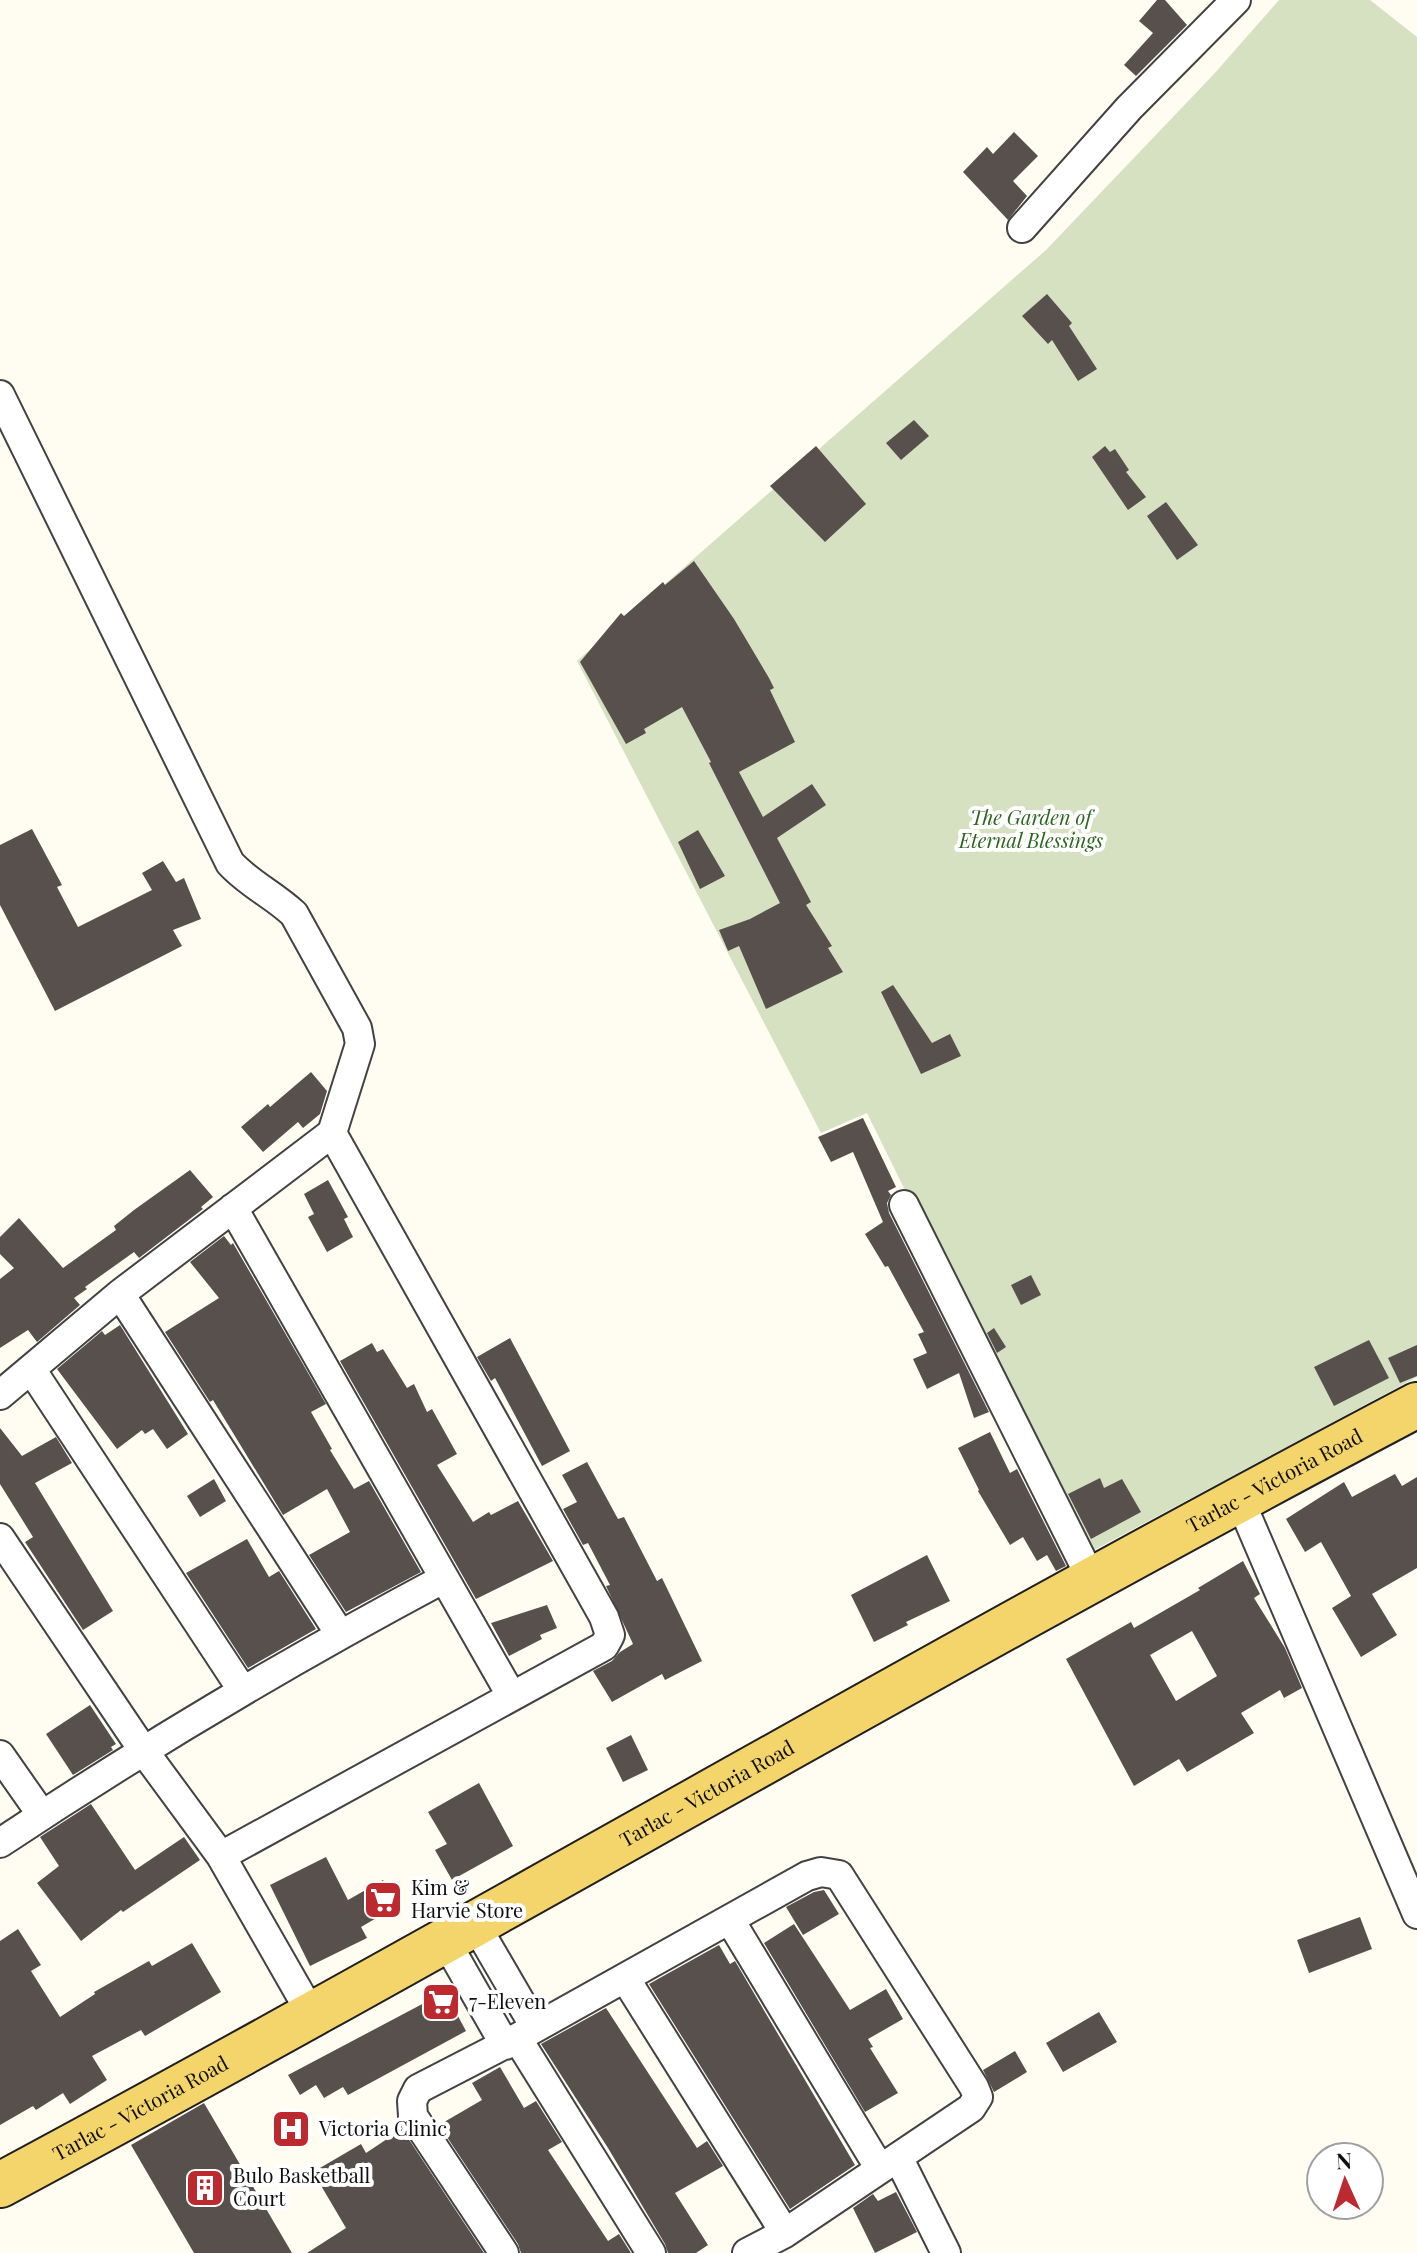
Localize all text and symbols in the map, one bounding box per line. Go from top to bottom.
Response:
park label: The Garden of Eternal Blessings [958,803,1103,853]
street label: Tarlac - Victoria Road [1181,1421,1367,1538]
street label: Tarlac - Victoria Road [614,1733,799,1852]
place label: Kim & Harvie Store [411,1873,523,1923]
supermarket icon: Kim & Harvie Store [362,1879,404,1921]
supermarket icon: 7-Eleven [420,1981,462,2023]
place label: 7-Eleven [469,1987,546,2014]
street label: Tarlac - Victoria Road [47,2048,233,2166]
hospital icon: Victoria Clinic [270,2108,312,2150]
place label: Victoria Clinic [318,2114,447,2141]
north arrow [1305,2141,1385,2221]
text: N [1335,2145,1353,2175]
place label: Bulo Basketball Court [233,2161,370,2211]
building icon: Bulo Basketball Court [184,2167,226,2209]

